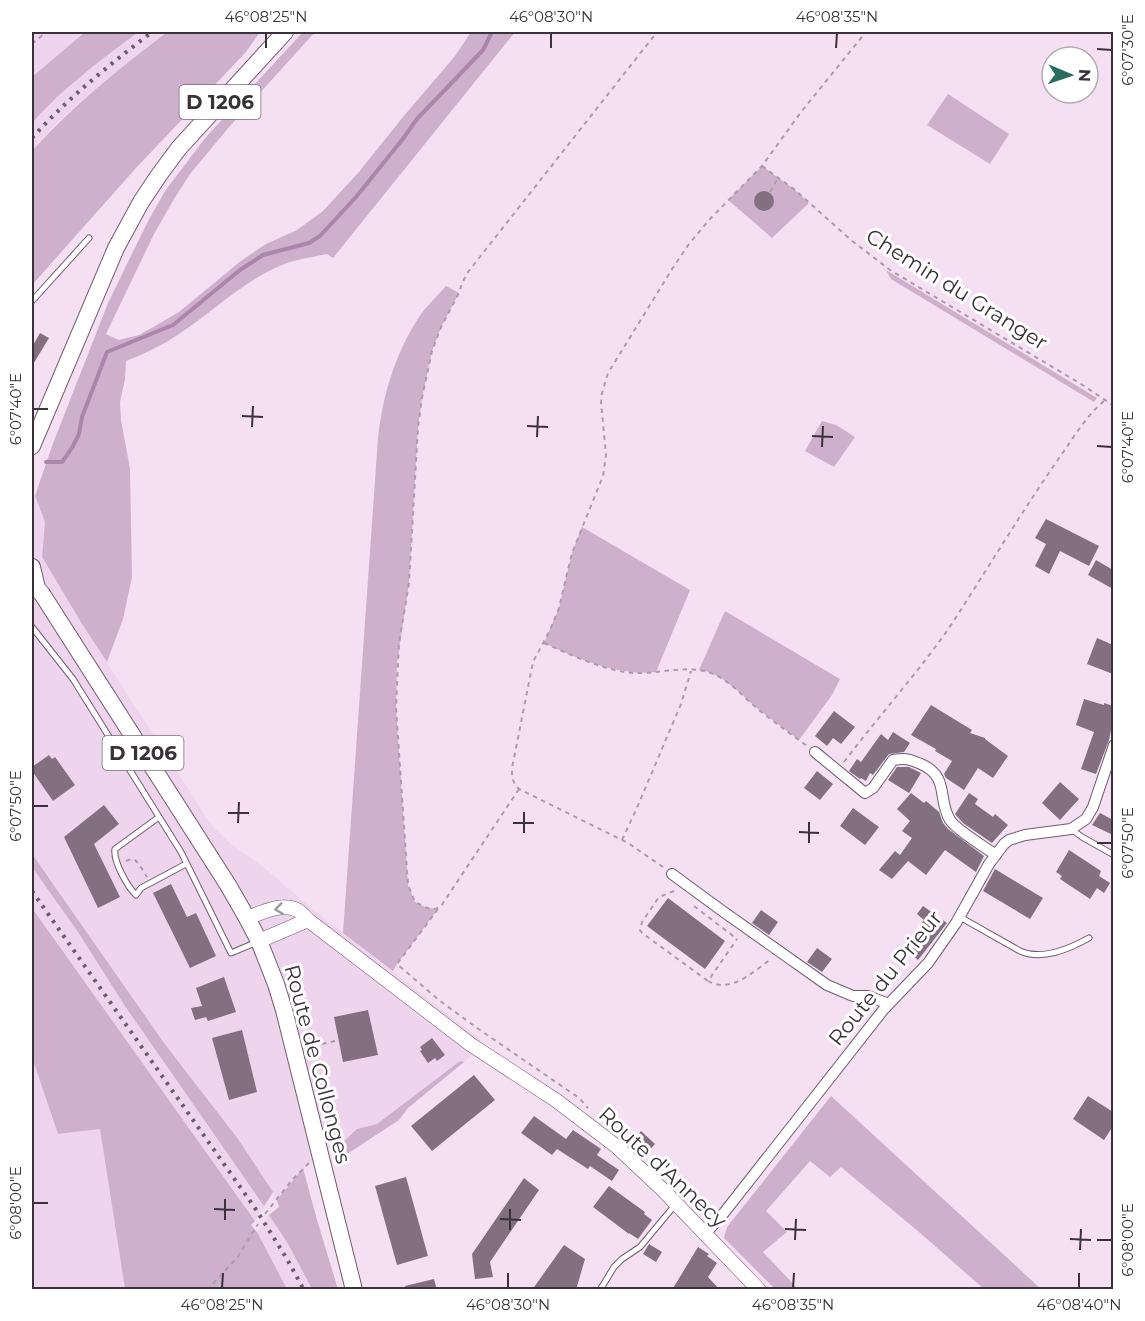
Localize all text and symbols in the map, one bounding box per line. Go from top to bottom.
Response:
text: 46°08'25"N [225,7,307,26]
text: 46°08'30"N [509,7,593,26]
text: 46°08'35"N [796,7,878,26]
text: 6°07'30"E [1118,14,1137,86]
north arrow [1040,45,1100,105]
text: N [1075,69,1094,82]
road number: D 1206 [180,85,260,119]
street label: Chemin du Granger [862,223,1052,355]
text: 6°07'40"E [6,373,25,445]
text: 6°07'40"E [1118,411,1137,483]
road number: D 1206 [102,736,184,770]
text: 6°07'50"E [6,770,25,842]
text: 6°07'50"E [1118,807,1137,879]
one-way arrow [274,902,284,915]
street label: Route du Prieur [823,905,947,1051]
street label: Route de Collonges [279,962,357,1166]
street label: Route d'Annecy [594,1101,733,1233]
text: 6°08'00"E [6,1166,25,1240]
text: 6°08'00"E [1118,1203,1137,1277]
text: 46°08'25"N [181,1295,263,1314]
text: 46°08'30"N [466,1295,550,1314]
text: 46°08'35"N [752,1295,834,1314]
text: 46°08'40"N [1037,1295,1121,1314]

